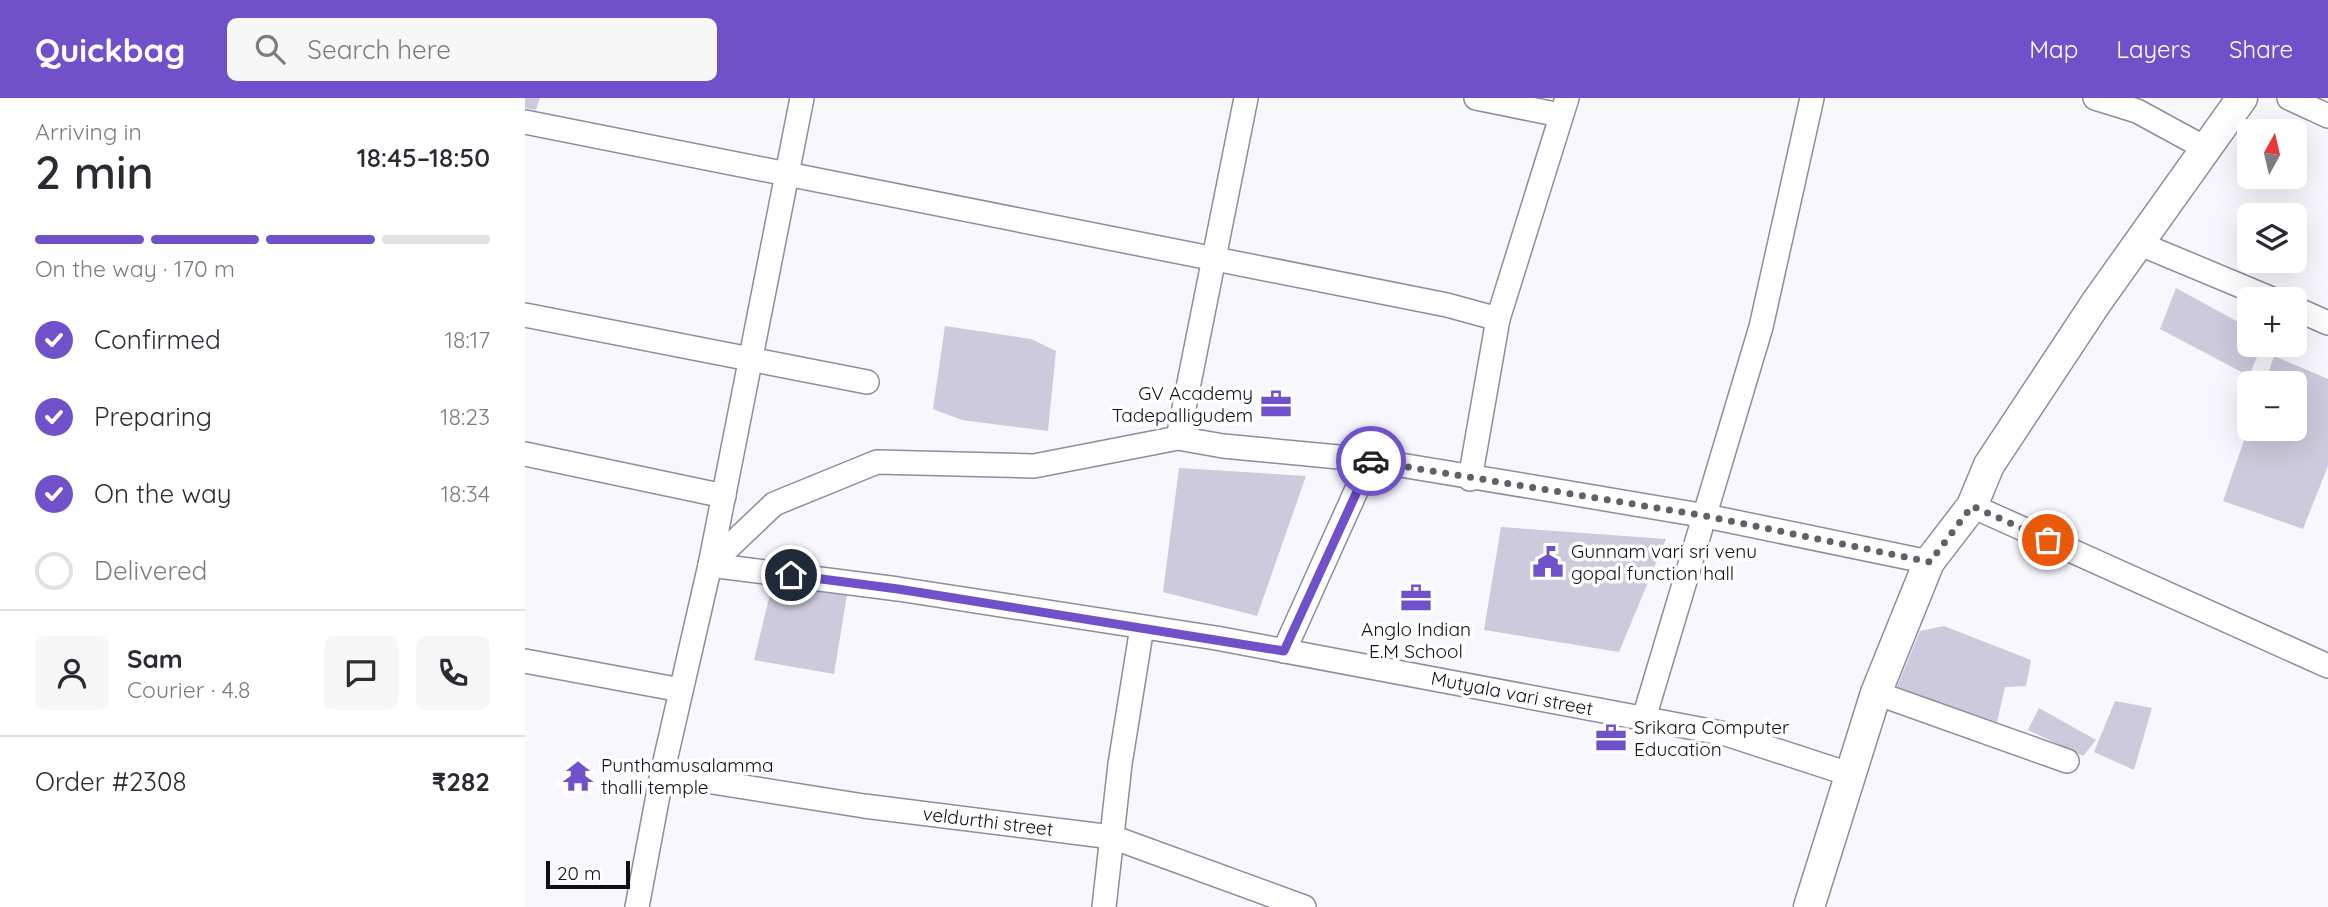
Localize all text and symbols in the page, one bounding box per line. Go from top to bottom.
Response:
search box [227,18,717,81]
text: Quickbag [35,29,185,70]
icon: search [251,30,289,68]
text: Search here [307,33,451,66]
text: Map [2029,34,2078,64]
text: Layers [2116,34,2191,64]
text: Share [2229,34,2293,64]
text: Arriving in [35,117,142,146]
north arrow [2237,119,2307,189]
map controls [2237,119,2307,441]
text: 18:45–18:50 [357,141,490,174]
text: 2 min [35,143,154,201]
button: layers [2237,203,2307,273]
text: On the way · 170 m [35,254,235,283]
button: + [2237,287,2307,357]
icon: check [35,321,73,359]
text: Confirmed [94,323,221,356]
text: 18:17 [444,325,490,354]
button: − [2237,371,2307,441]
place label: GV Academy Tadepalligudem [1112,381,1253,427]
office icon: GV Academy Tadepalligudem [1259,387,1293,421]
icon: check [35,398,73,436]
text: Preparing [94,400,212,433]
text: 18:23 [440,402,490,431]
courier [1336,426,1406,496]
icon: car [1352,442,1390,480]
icon: check [35,475,73,513]
text: On the way [94,477,232,510]
text: 18:34 [441,479,490,508]
pin [2018,510,2078,570]
icon: bag [2029,521,2067,559]
place label: Gunnam vari sri venu gopal function hall [1571,539,1757,585]
pin [761,545,821,605]
public building icon: Gunnam vari sri venu gopal function hall [1531,545,1565,579]
text: Delivered [94,554,207,587]
icon: home [772,556,810,594]
office icon: Anglo Indian E.M School [1399,581,1433,615]
place label: Anglo Indian E.M School [1361,617,1471,663]
button: person [35,636,109,710]
button: chat [324,636,398,710]
button: phone [416,636,490,710]
text: Sam [127,642,183,675]
street label: Mutyala vari street [1429,666,1595,720]
text: Courier · 4.8 [127,675,250,704]
place label: Srikara Computer Education [1634,715,1790,761]
office icon: Srikara Computer Education [1594,721,1628,755]
place label: Punthamusalamma thalli temple [601,753,774,799]
temple icon: Punthamusalamma thalli temple [561,759,595,793]
text: Order #2308 [35,765,186,798]
text: ₹282 [432,765,490,798]
street label: veldurthi street [921,801,1055,841]
scale bar [546,858,630,890]
text: 20 m [557,861,601,885]

